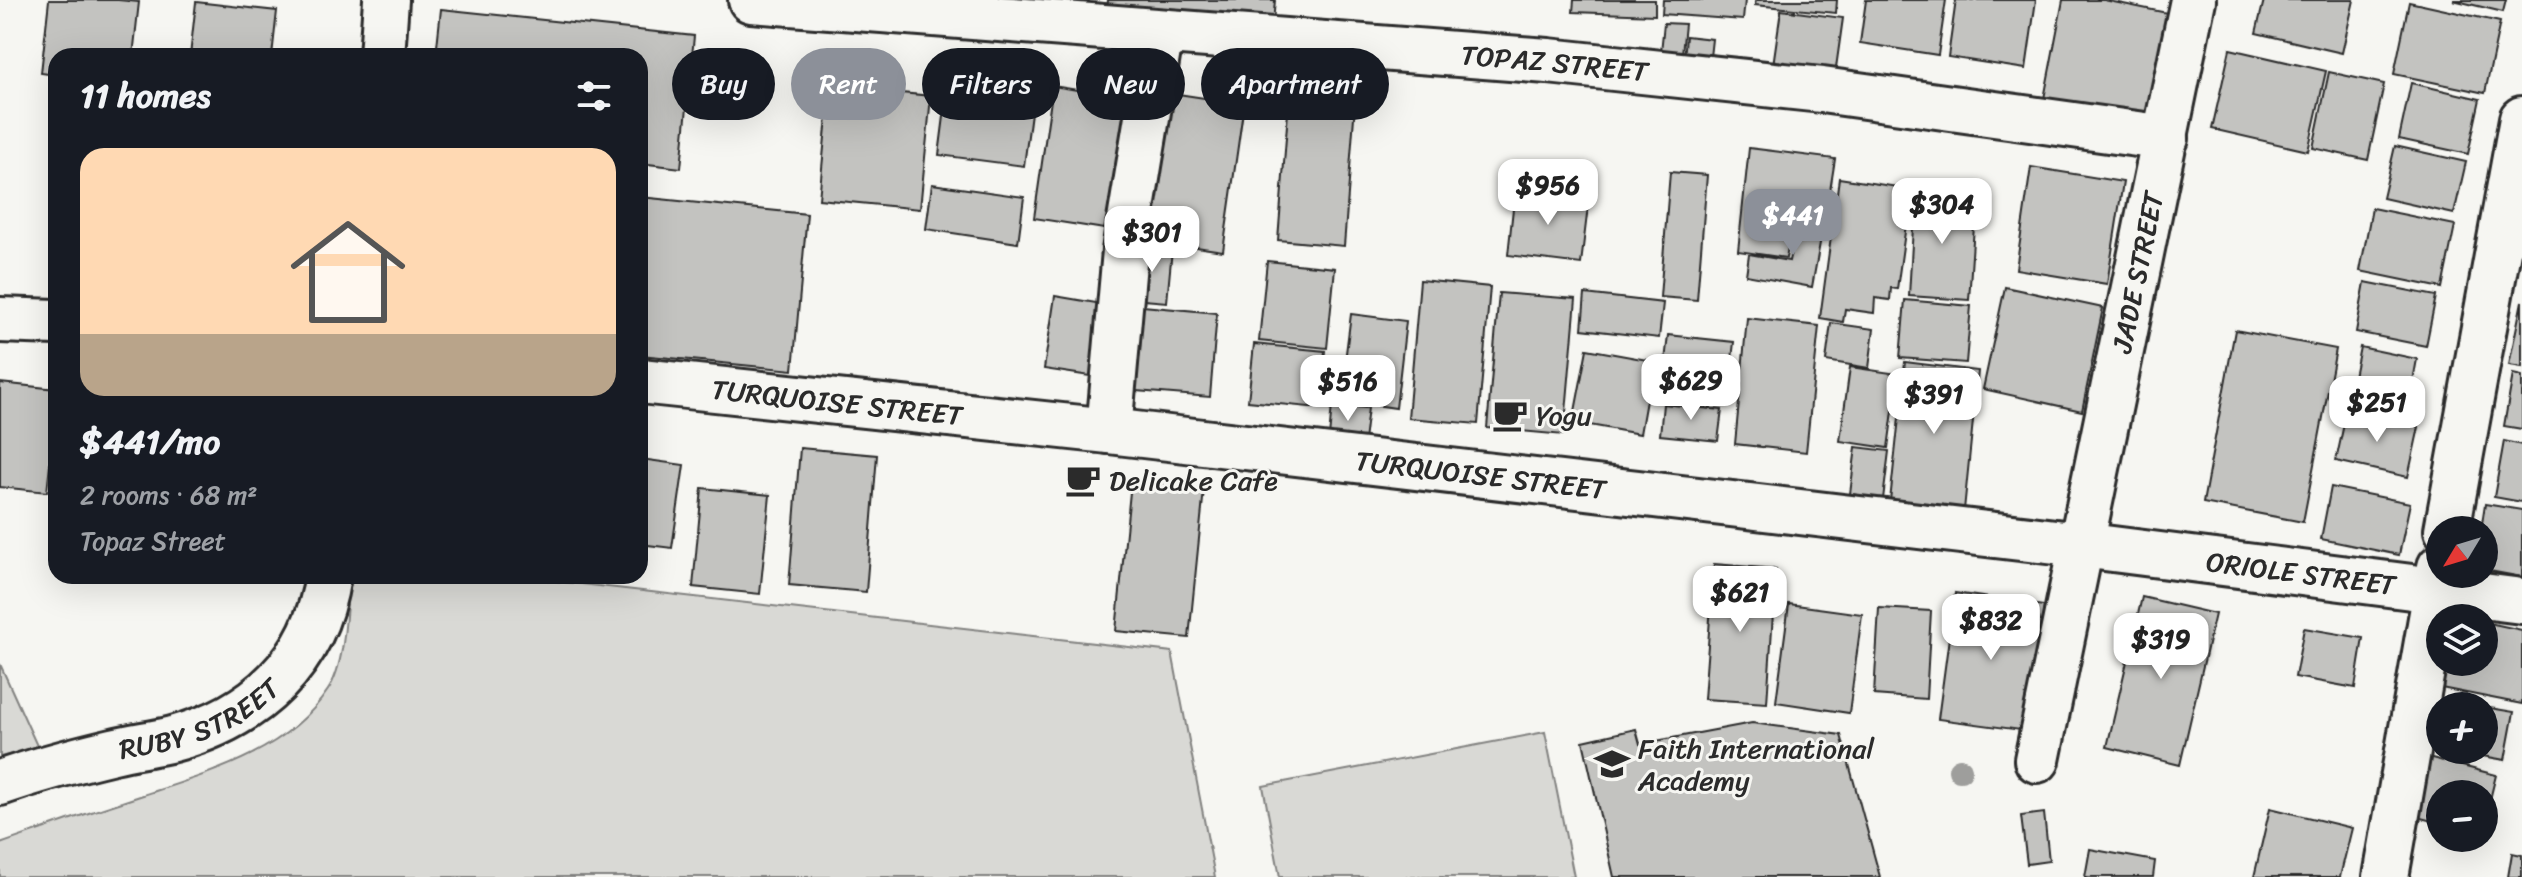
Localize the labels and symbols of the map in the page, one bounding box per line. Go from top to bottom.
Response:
street label: TOPAZ STREET [1459,30,1652,97]
pin: $956 [1501,159,1595,227]
pin: $304 [1895,178,1989,246]
street label: JADE STREET [2097,185,2178,358]
pin: $441 [1746,189,1840,257]
pin: $301 [1105,206,1199,274]
pin: $629 [1644,354,1738,422]
pin: $516 [1301,355,1395,423]
street label: TURQUOISE STREET [709,365,967,440]
pin: $391 [1887,368,1981,436]
pin: $251 [2330,376,2424,444]
place label: Yogu [1536,391,1592,440]
cafe icon: Yogu [1491,396,1529,434]
street label: TURQUOISE STREET [1353,436,1611,514]
place label: Delicake Cafe [1109,456,1278,505]
cafe icon: Delicake Cafe [1064,461,1102,499]
north arrow [2426,516,2498,588]
street label: ORIOLE STREET [2203,537,2400,610]
pin: $621 [1693,566,1787,634]
pin: $832 [1944,594,2038,662]
pin: $319 [2114,613,2208,681]
street label: RUBY STREET [115,665,293,774]
place label: Faith International Academy [1637,724,1875,805]
school or university icon: Faith International Academy [1593,745,1631,783]

